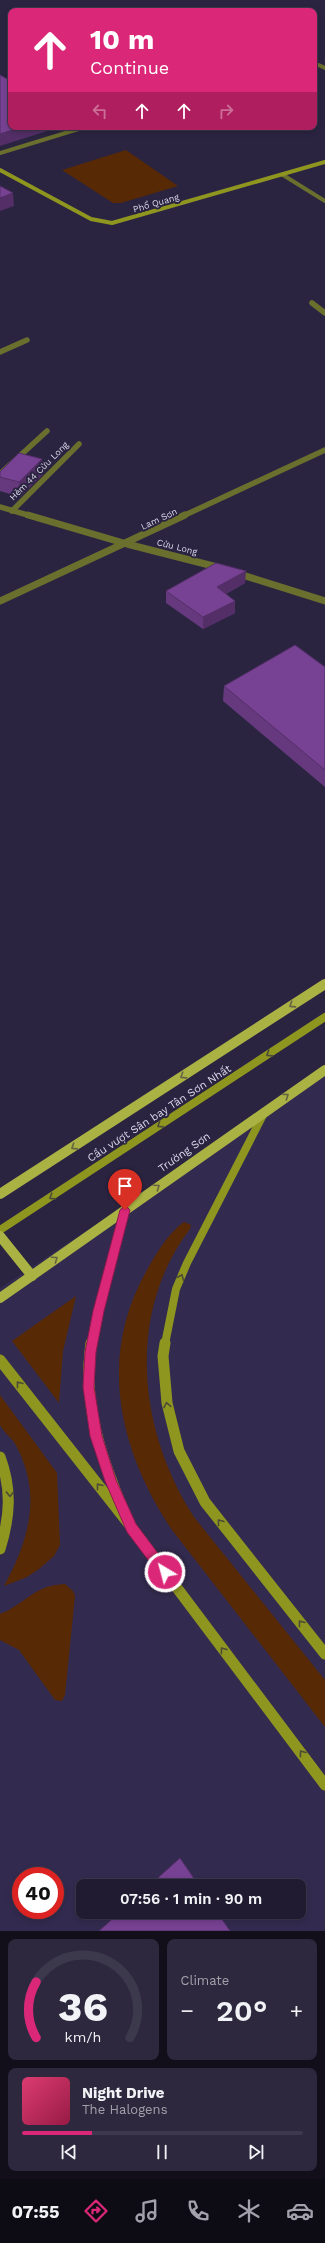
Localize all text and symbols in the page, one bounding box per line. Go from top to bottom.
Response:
text: 10 m [90,23,154,56]
icon: ahead [24,24,76,76]
text: Continue [90,57,169,78]
icon: left [89,100,111,122]
icon: ahead [131,100,153,122]
icon: ahead [173,100,195,122]
icon: right [215,100,237,122]
street label: Phổ Quang [132,191,180,214]
street label: Hẻm 44 Cửu Long [8,439,71,502]
street label: Lam Sơn [139,506,179,532]
street label: Cửu Long [156,537,198,557]
one-way arrow [289,1001,296,1008]
one-way arrow [266,1049,273,1057]
street label: Cầu vượt Sân bay Tân Sơn Nhất [85,1062,234,1165]
one-way arrow [180,1071,187,1079]
one-way arrow [282,1094,289,1101]
one-way arrow [157,1120,164,1128]
street label: Trường Sơn [156,1130,213,1175]
one-way arrow [71,1142,78,1150]
pin [108,1169,142,1210]
icon: arrive [114,1175,136,1197]
one-way arrow [153,1184,160,1192]
one-way arrow [49,1192,56,1199]
one-way arrow [50,1257,57,1264]
one-way arrow [176,1274,184,1282]
one-way arrow [16,1381,23,1388]
one-way arrow [163,1401,172,1408]
one-way arrow [97,1484,104,1491]
one-way arrow [5,1491,14,1497]
one-way arrow [218,1519,225,1526]
position arrow [144,1551,186,1593]
one-way arrow [298,1621,305,1628]
one-way arrow [221,1647,228,1654]
one-way arrow [299,1751,306,1758]
speed limit sign: 40 [12,1867,64,1919]
text: 07:56 · 1 min · 90 m [120,1890,262,1908]
text: Climate [181,1973,229,1988]
text: 36 [58,1981,108,2030]
text: 20° [216,1993,267,2028]
text: − [181,1998,194,2023]
text: + [290,1998,303,2023]
text: km/h [65,2028,102,2044]
text: Night Drive [82,2084,165,2102]
text: The Halogens [82,2102,168,2117]
icon: previous [58,2141,80,2163]
icon: pause [151,2141,173,2163]
icon: next [245,2141,267,2163]
icon: directions [82,2197,110,2225]
icon: music [133,2197,161,2225]
icon: phone [184,2197,212,2225]
icon: climate [235,2197,263,2225]
icon: car [286,2197,314,2225]
text: 07:55 [11,2201,60,2222]

